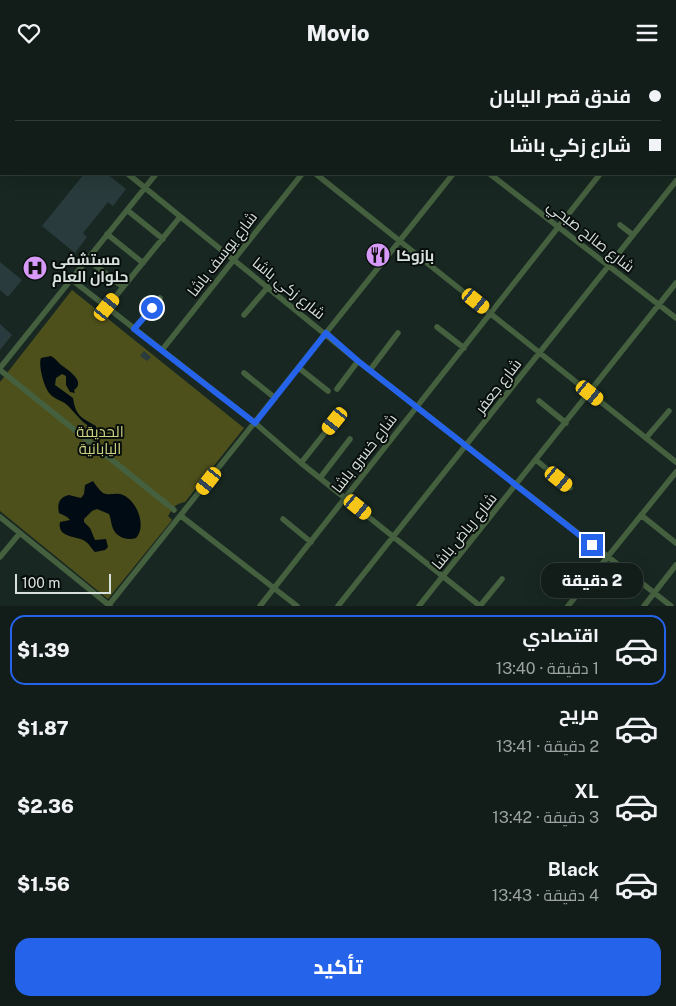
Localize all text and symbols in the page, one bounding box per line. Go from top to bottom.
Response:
icon: heart [15,19,43,47]
icon: menu [633,19,661,47]
text: Movio [307,20,370,46]
text: فندق قصر اليابان [490,85,631,107]
text: شارع زكي باشا [509,134,631,156]
street label: شارع صالح صبحي [542,197,638,278]
street label: شارع يوسف باشا [184,208,263,301]
restaurant icon: بازوكا [365,242,391,268]
place label: بازوكا [396,247,434,265]
place label: مستشفى حلوان العام [52,251,128,287]
street label: شارع زكي باشا [247,254,329,325]
hospital icon: مستشفى حلوان العام [22,255,48,281]
car [459,286,492,316]
car [91,291,122,323]
route start [141,297,163,319]
street label: شارع جعفر [471,355,527,419]
car [573,378,606,408]
car [319,405,350,437]
street label: شارع خسرو باشا [328,410,402,498]
park label: الحديقة اليابانية [76,423,124,457]
car [542,464,575,494]
car [193,465,224,497]
street label: شارع رياض باشا [428,489,502,574]
car [341,492,374,522]
route end [581,534,603,556]
callout: 2 دقيقة [541,563,643,597]
scale bar [15,571,111,594]
text: 2 دقيقة [562,571,622,590]
text: 100 m [22,575,60,591]
text: اقتصادي [523,624,599,646]
icon: car [614,628,659,673]
text: $1.39 [17,639,70,661]
text: 1 دقيقة · 13:40 [496,659,599,678]
text: مريح [559,702,599,724]
icon: car [614,706,659,751]
text: $1.87 [17,717,69,739]
text: 2 دقيقة · 13:41 [496,737,599,756]
text: XL [574,780,599,802]
icon: car [614,784,659,829]
text: $2.36 [17,795,74,817]
text: 3 دقيقة · 13:42 [492,808,599,827]
text: Black [548,858,599,880]
icon: car [614,862,659,907]
text: $1.56 [17,873,70,895]
text: 4 دقيقة · 13:43 [492,886,599,905]
button: تأكيد [15,938,661,996]

